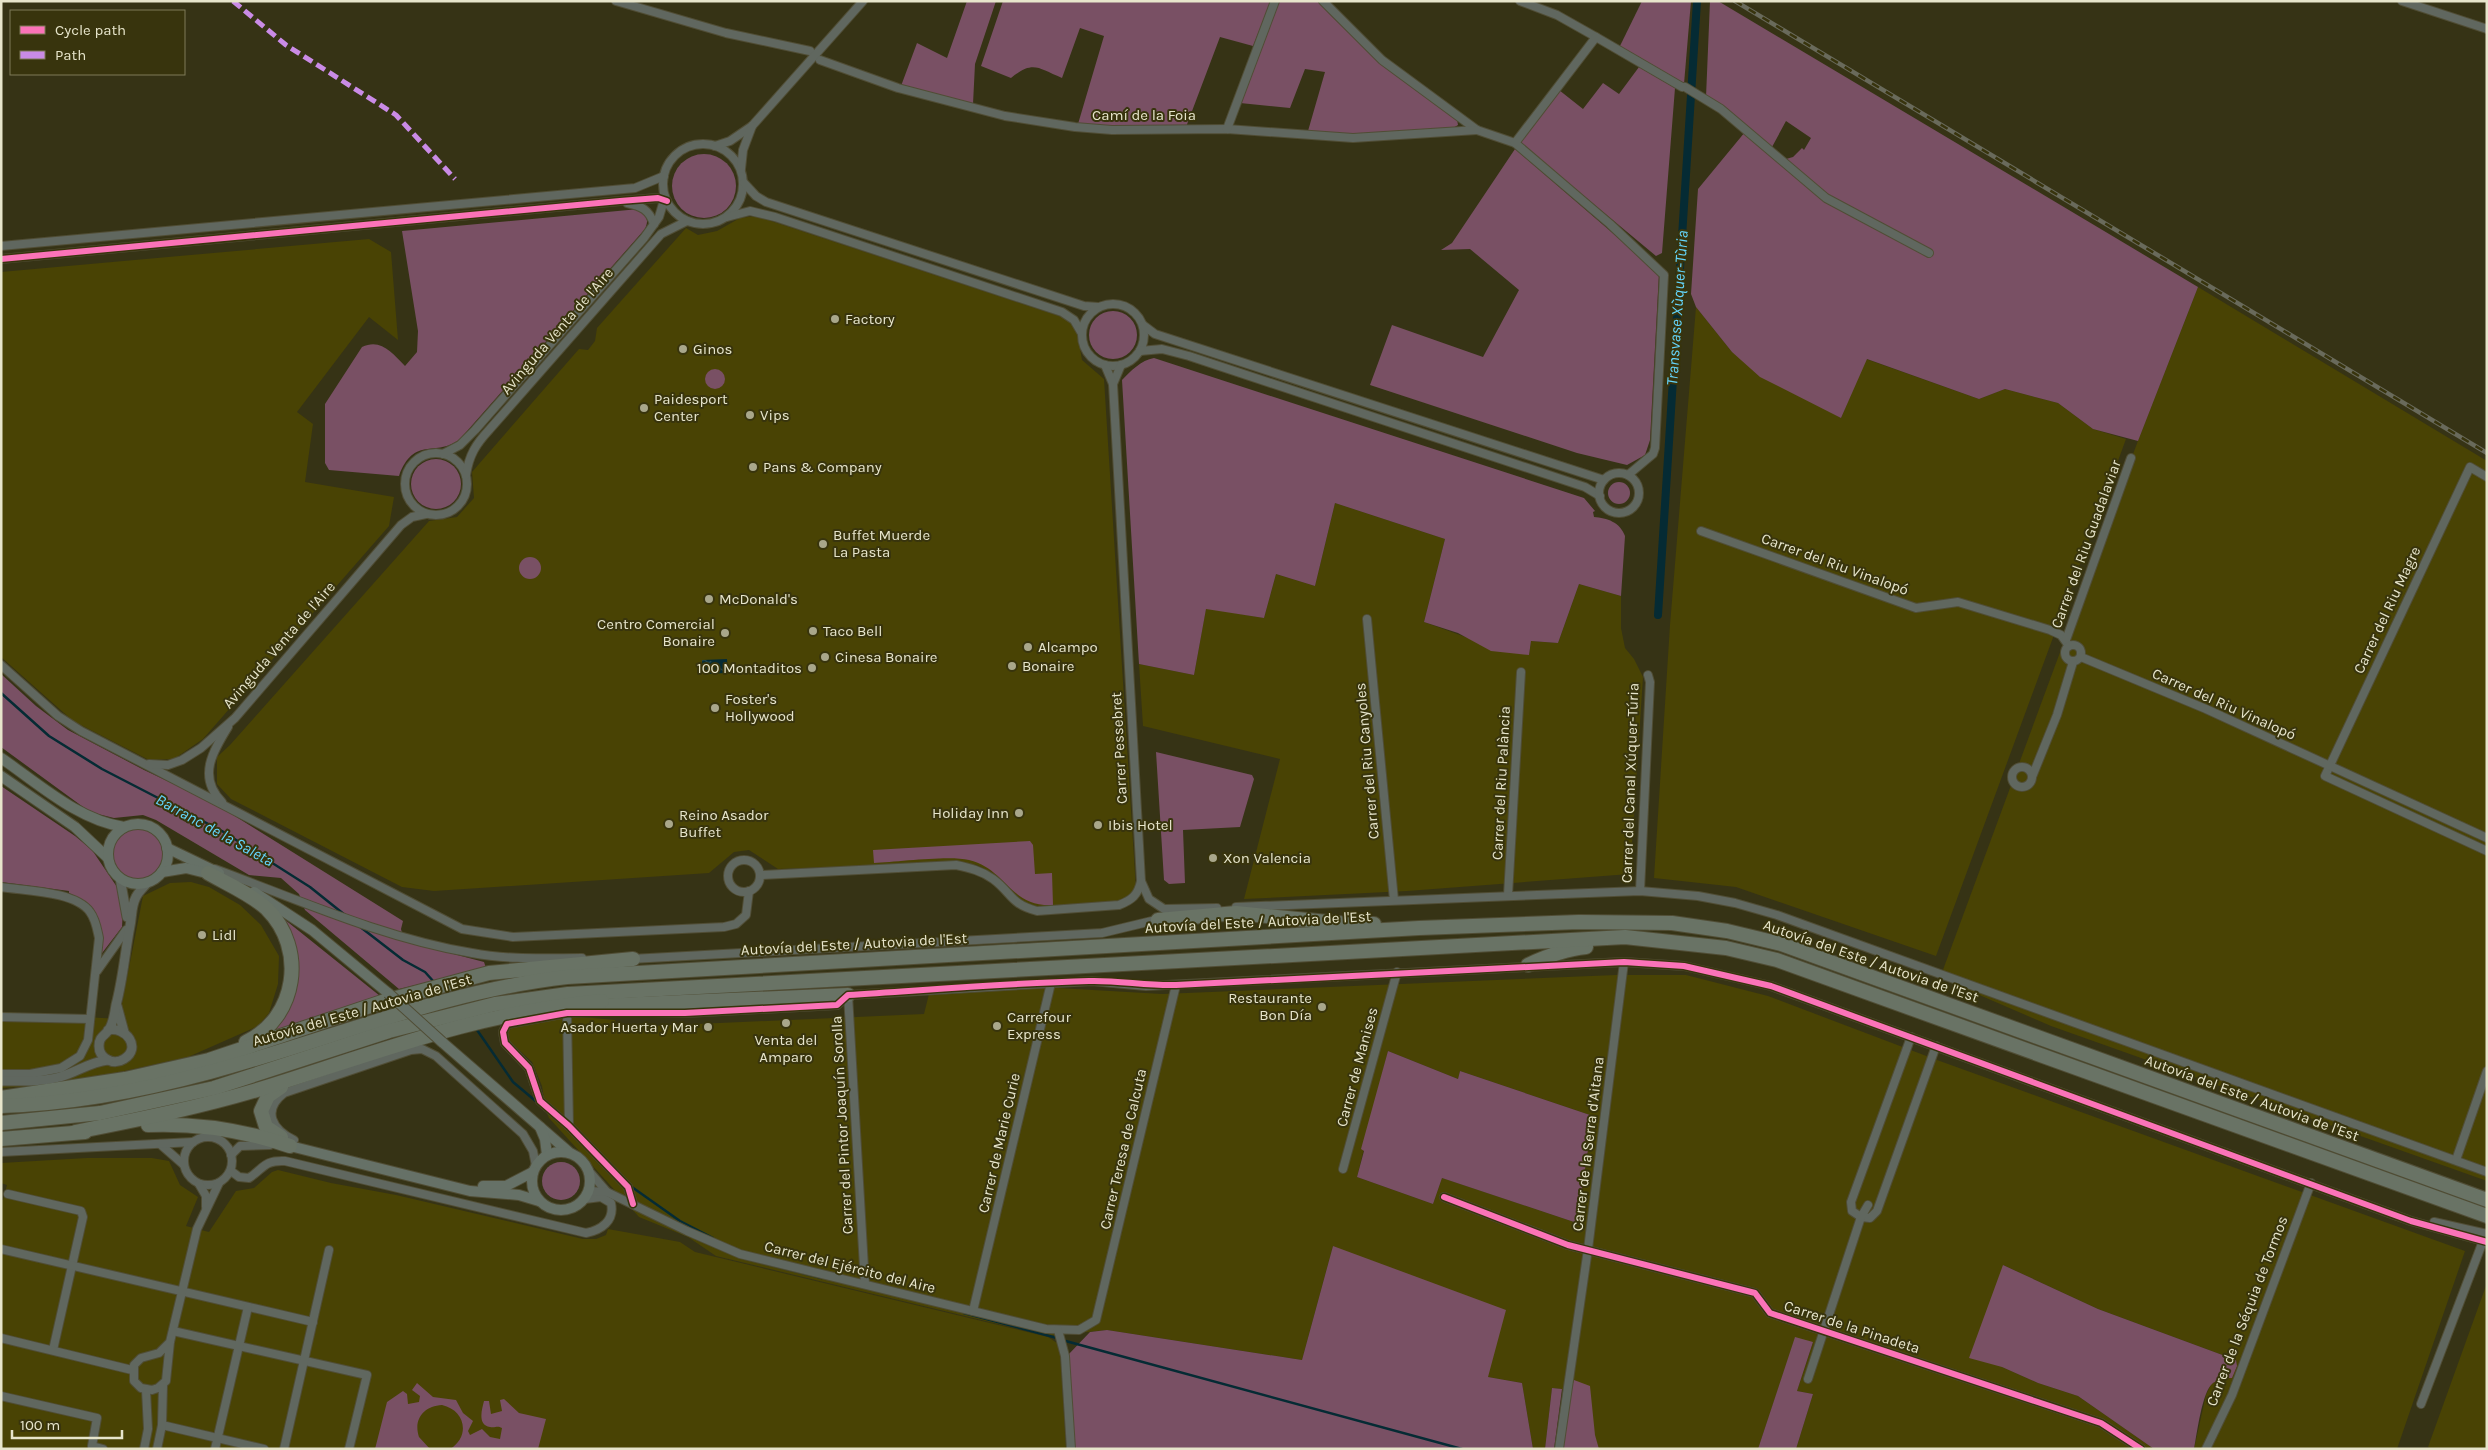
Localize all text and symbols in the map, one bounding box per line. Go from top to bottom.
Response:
legend [10,10,185,75]
text: Cycle path [55,21,126,39]
text: Path [55,46,86,64]
street label: Camí de la Foia [1092,106,1196,124]
water label: Transvase Xùquer-Tùria [1662,230,1692,386]
street label: Avinguda Venta de l'Aire [497,264,617,398]
place label: Factory [845,310,895,328]
marker: Factory [829,313,841,325]
place label: Ginos [693,340,732,358]
marker: Ginos [677,343,689,355]
place label: Paidesport Center [654,390,728,425]
marker: Paidesport Center [638,402,650,414]
place label: Vips [760,406,790,424]
marker: Vips [744,409,756,421]
street label: Carrer del Riu Guadalaviar [2047,457,2125,631]
place label: Pans & Company [763,458,882,476]
marker: Pans & Company [747,461,759,473]
place label: Buffet Muerde La Pasta [833,526,930,561]
street label: Carrer del Riu Vinalopó [1759,529,1911,599]
marker: Buffet Muerde La Pasta [817,538,829,550]
street label: Carrer del Riu Magre [2350,544,2424,676]
street label: Avinguda Venta de l'Aire [219,578,339,712]
place label: McDonald's [719,590,798,608]
marker: McDonald's [703,593,715,605]
place label: Centro Comercial Bonaire [597,615,715,650]
place label: Taco Bell [823,622,882,640]
marker: Taco Bell [807,625,819,637]
marker: Centro Comercial Bonaire [719,627,731,639]
place label: Alcampo [1038,638,1098,656]
marker: Alcampo [1022,641,1034,653]
place label: Cinesa Bonaire [835,648,938,666]
marker: Cinesa Bonaire [819,651,831,663]
place label: Bonaire [1022,657,1074,675]
place label: 100 Montaditos [697,659,802,677]
marker: Bonaire [1006,660,1018,672]
marker: 100 Montaditos [806,662,818,674]
street label: Carrer del Riu Vinalopó [2149,664,2299,744]
street label: Carrer del Riu Canyoles [1351,682,1383,840]
street label: Carrer del Canal Xúquer-Túria [1618,683,1642,883]
place label: Foster's Hollywood [725,690,795,725]
street label: Carrer Pessebret [1107,691,1131,804]
marker: Foster's Hollywood [709,702,721,714]
street label: Carrer del Riu Palància [1488,706,1514,860]
water label: Barranc de la Saleta [153,790,277,870]
place label: Holiday Inn [932,804,1009,822]
place label: Reino Asador Buffet [679,806,769,841]
marker: Holiday Inn [1013,807,1025,819]
place label: Ibis Hotel [1108,816,1173,834]
marker: Reino Asador Buffet [663,818,675,830]
marker: Ibis Hotel [1092,819,1104,831]
place label: Xon Valencia [1223,849,1311,867]
marker: Xon Valencia [1207,852,1219,864]
street label: Autovía del Este / Autovia de l'Est [1144,907,1372,937]
street label: Autovía del Este / Autovia de l'Est [1761,916,1981,1007]
place label: Lidl [212,926,237,944]
marker: Lidl [196,929,208,941]
street label: Autovía del Este / Autovia de l'Est [740,929,968,959]
street label: Autovía del Este / Autovia de l'Est [251,970,474,1050]
place label: Restaurante Bon Día [1228,989,1312,1024]
marker: Restaurante Bon Día [1316,1001,1328,1013]
street label: Carrer de Manises [1332,1005,1382,1129]
place label: Carrefour Express [1007,1008,1071,1043]
street label: Carrer del Pintor Joaquín Sorolla [827,1015,857,1235]
marker: Venta del Amparo [780,1017,792,1029]
place label: Asador Huerta y Mar [561,1018,699,1036]
marker: Carrefour Express [991,1020,1003,1032]
marker: Asador Huerta y Mar [702,1021,714,1033]
place label: Venta del Amparo [755,1031,817,1066]
street label: Autovía del Este / Autovia de l'Est [2142,1051,2362,1145]
street label: Carrer de la Serra d'Aitana [1568,1056,1608,1232]
street label: Carrer Teresa de Calcuta [1096,1067,1150,1231]
street label: Carrer de Marie Curie [974,1071,1024,1215]
street label: Carrer de la Séquia de Tormos [2202,1213,2292,1409]
street label: Carrer del Ejército del Aire [763,1237,937,1297]
street label: Carrer de la Pinadeta [1782,1297,1922,1357]
scale bar [12,1408,122,1440]
text: 100 m [20,1416,60,1434]

